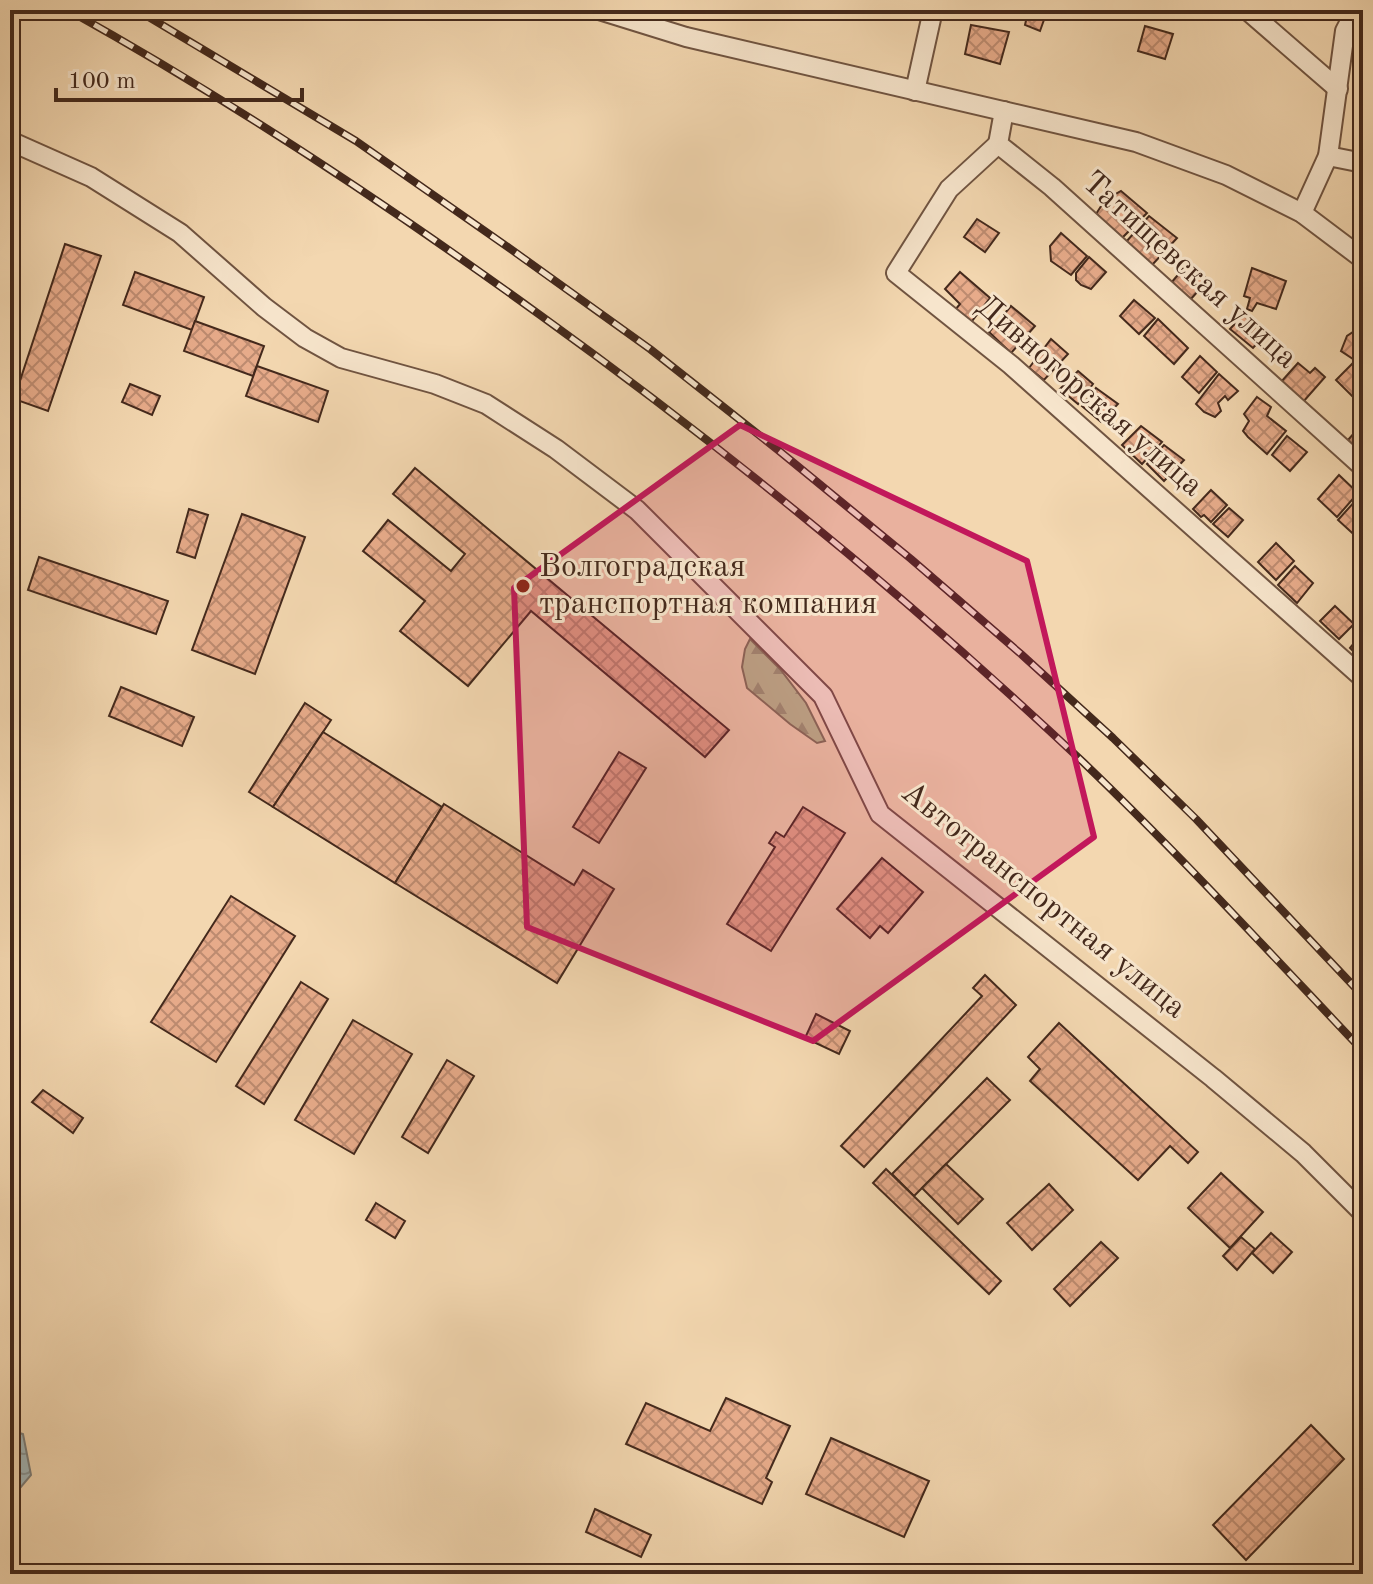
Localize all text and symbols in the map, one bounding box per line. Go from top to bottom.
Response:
scale bar [56,52,302,102]
text: 100 m [68,70,136,94]
street label: Татищевская улица [1075,166,1303,376]
street label: Дивногорская улица [970,291,1208,504]
place label: Волгоградская транспортная компания [539,552,877,621]
marker: Волгоградская транспортная компания [514,577,532,595]
street label: Автотранспортная улица [895,777,1191,1025]

